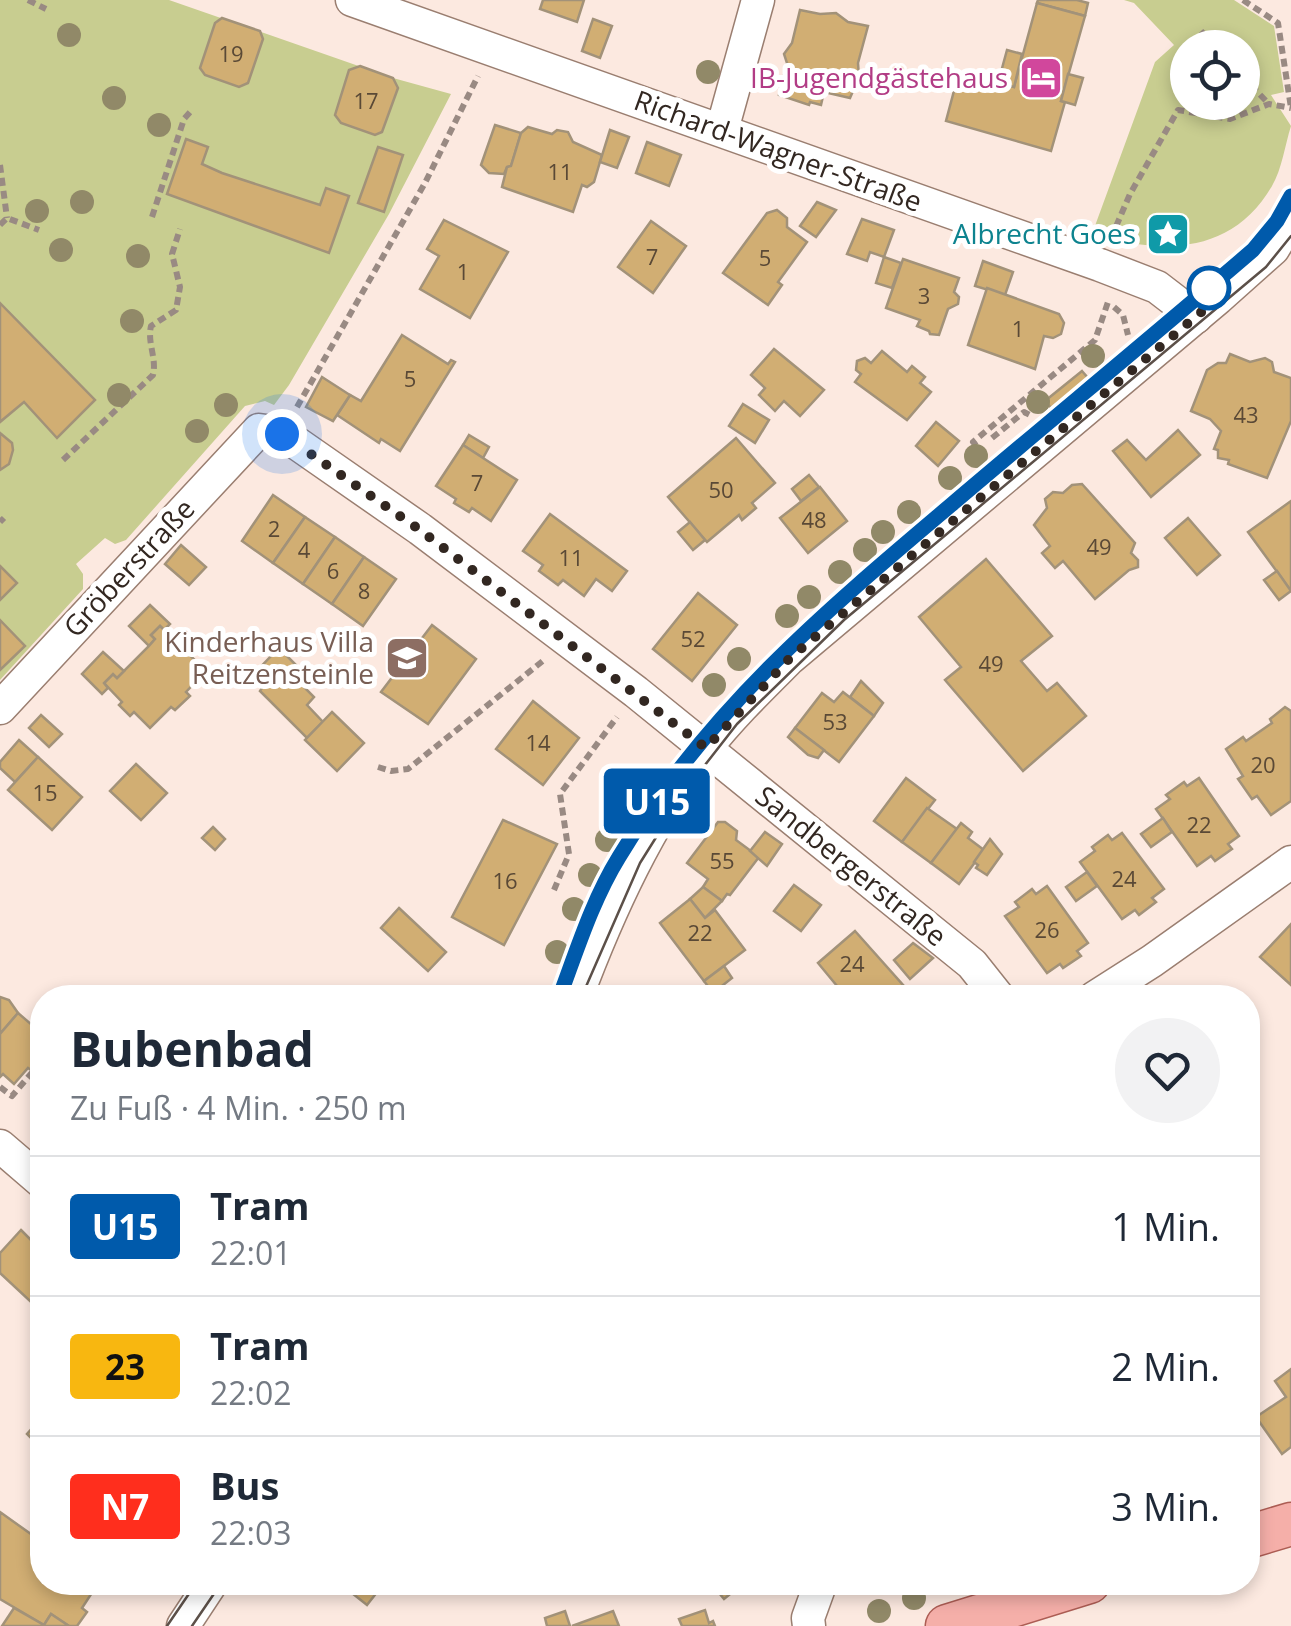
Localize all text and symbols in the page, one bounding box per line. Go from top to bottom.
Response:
map controls [1170,30,1260,120]
button: locate [1170,30,1260,120]
house number: 19 [218,38,244,68]
hotel icon: IB-Jugendgästehaus [1018,55,1064,101]
place label: IB-Jugendgästehaus [750,58,1008,96]
street label: Richard-Wagner-Straße [629,80,927,220]
house number: 17 [353,85,379,115]
house number: 11 [547,156,573,186]
place icon: Albrecht Goes [1145,211,1191,257]
place label: Albrecht Goes [953,214,1136,252]
house number: 7 [646,241,658,271]
house number: 5 [759,242,771,272]
house number: 1 [457,256,469,286]
unlabelled marker [1188,267,1230,309]
house number: 3 [918,280,930,310]
house number: 1 [1012,313,1024,343]
house number: 5 [404,363,416,393]
house number: 43 [1233,399,1259,429]
your location [257,409,307,459]
house number: 7 [471,467,483,497]
house number: 50 [708,474,734,504]
street label: Gröberstraße [54,490,202,645]
house number: 48 [801,504,827,534]
house number: 2 [268,513,280,543]
house number: 49 [1086,531,1112,561]
house number: 4 [298,534,311,564]
house number: 11 [558,542,584,572]
house number: 6 [327,555,339,585]
house number: 8 [358,575,370,605]
place label: Kinderhaus Villa Reitzensteinle [164,622,374,692]
house number: 52 [680,623,706,653]
school or university icon: Kinderhaus Villa Reitzensteinle [384,635,430,681]
house number: 49 [978,648,1004,678]
house number: 53 [822,706,848,736]
house number: 14 [525,727,551,757]
house number: 20 [1250,749,1276,779]
line badge: U15 [600,768,714,834]
street label: Sandbergerstraße [748,776,955,954]
house number: 15 [32,777,58,807]
text: U15 [624,778,690,825]
house number: 22 [1186,809,1212,839]
house number: 55 [709,845,735,875]
house number: 24 [1111,863,1137,893]
house number: 16 [492,865,518,895]
house number: 26 [1034,914,1060,944]
house number: 22 [687,917,713,947]
house number: 24 [839,948,865,978]
text: Bubenbad [70,1016,314,1081]
button: heart [1115,1018,1220,1123]
text: Zu Fuß · 4 Min. · 250 m [70,1086,407,1129]
text: Tram [210,1179,310,1231]
text: 1 Min. [1111,1200,1220,1252]
text: U15 [92,1203,158,1250]
text: 22:01 [210,1231,292,1274]
text: Tram [210,1319,310,1371]
text: 2 Min. [1111,1340,1220,1392]
text: 23 [105,1343,145,1390]
text: 22:02 [210,1371,292,1414]
text: Bus [210,1459,279,1511]
text: 3 Min. [1111,1480,1220,1532]
text: N7 [101,1483,149,1530]
text: 22:03 [210,1511,292,1554]

